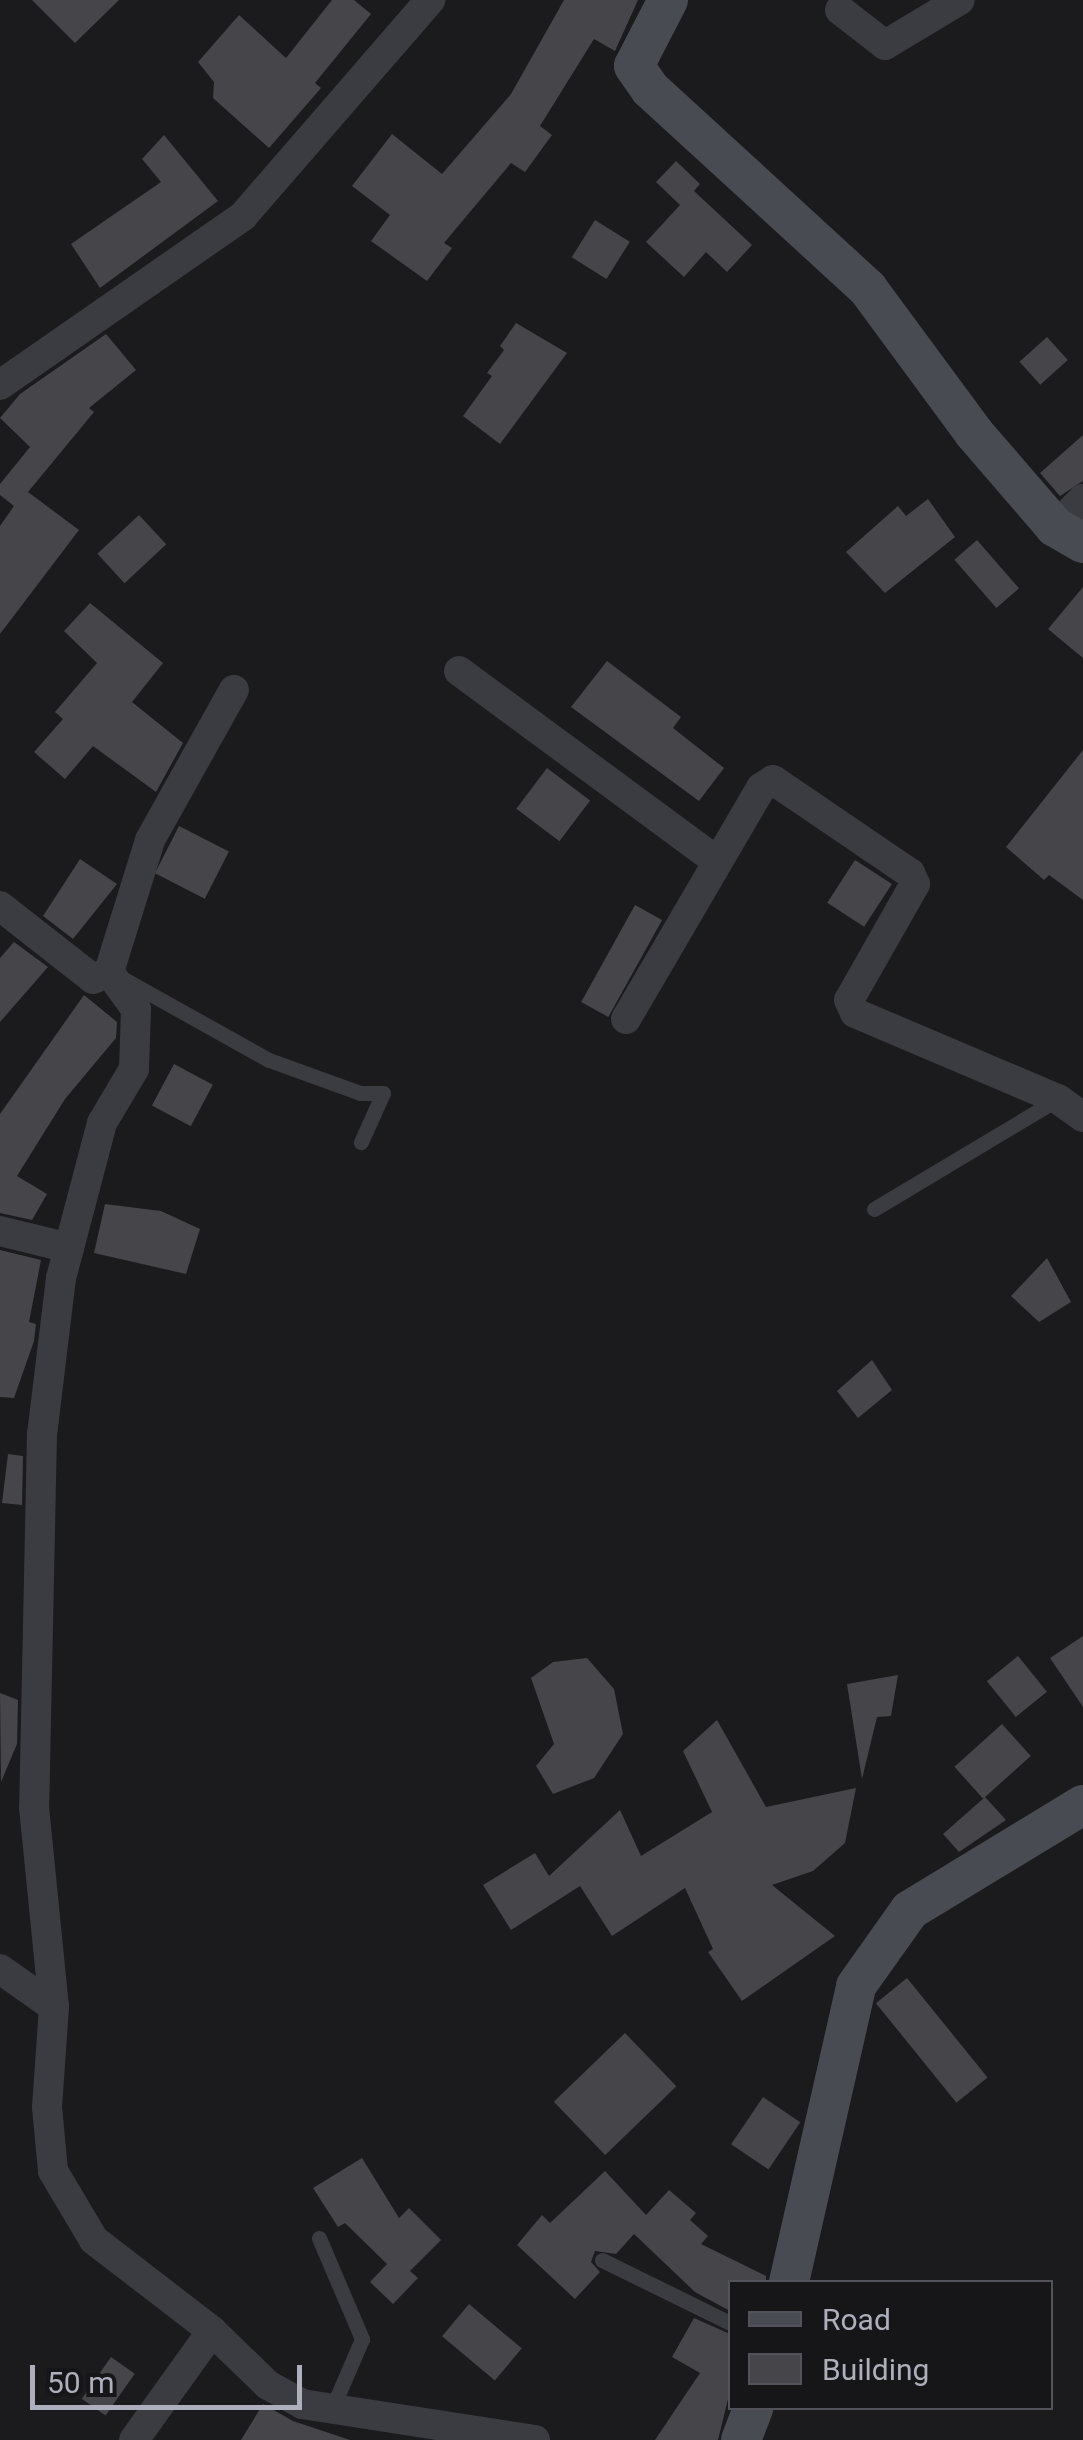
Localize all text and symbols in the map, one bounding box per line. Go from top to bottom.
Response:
legend [728,2280,1053,2410]
text: Road [822,2302,891,2337]
scale bar [35,2345,308,2407]
text: Building [822,2352,929,2387]
text: 50 m [47,2365,114,2400]

